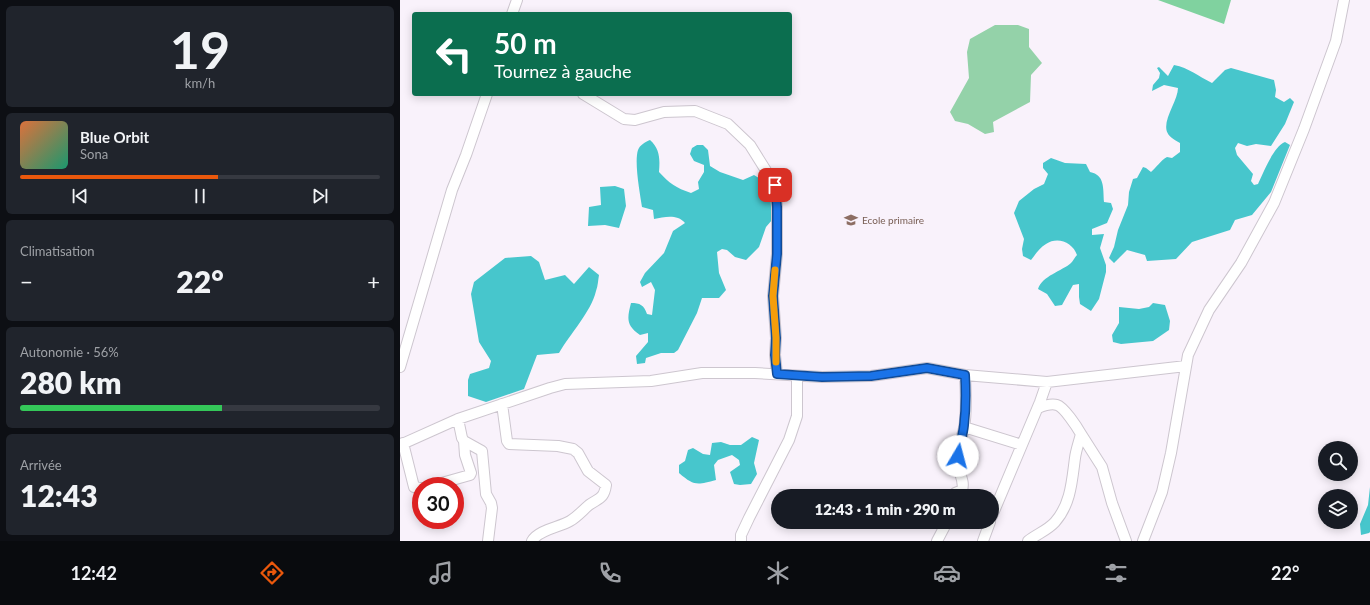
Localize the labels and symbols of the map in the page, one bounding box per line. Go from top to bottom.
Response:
pin [758,168,792,202]
school or university icon: Ecole primaire [843,212,859,228]
place label: Ecole primaire [862,214,924,226]
position arrow [937,435,979,477]
speed limit sign: 30 [412,477,464,529]

